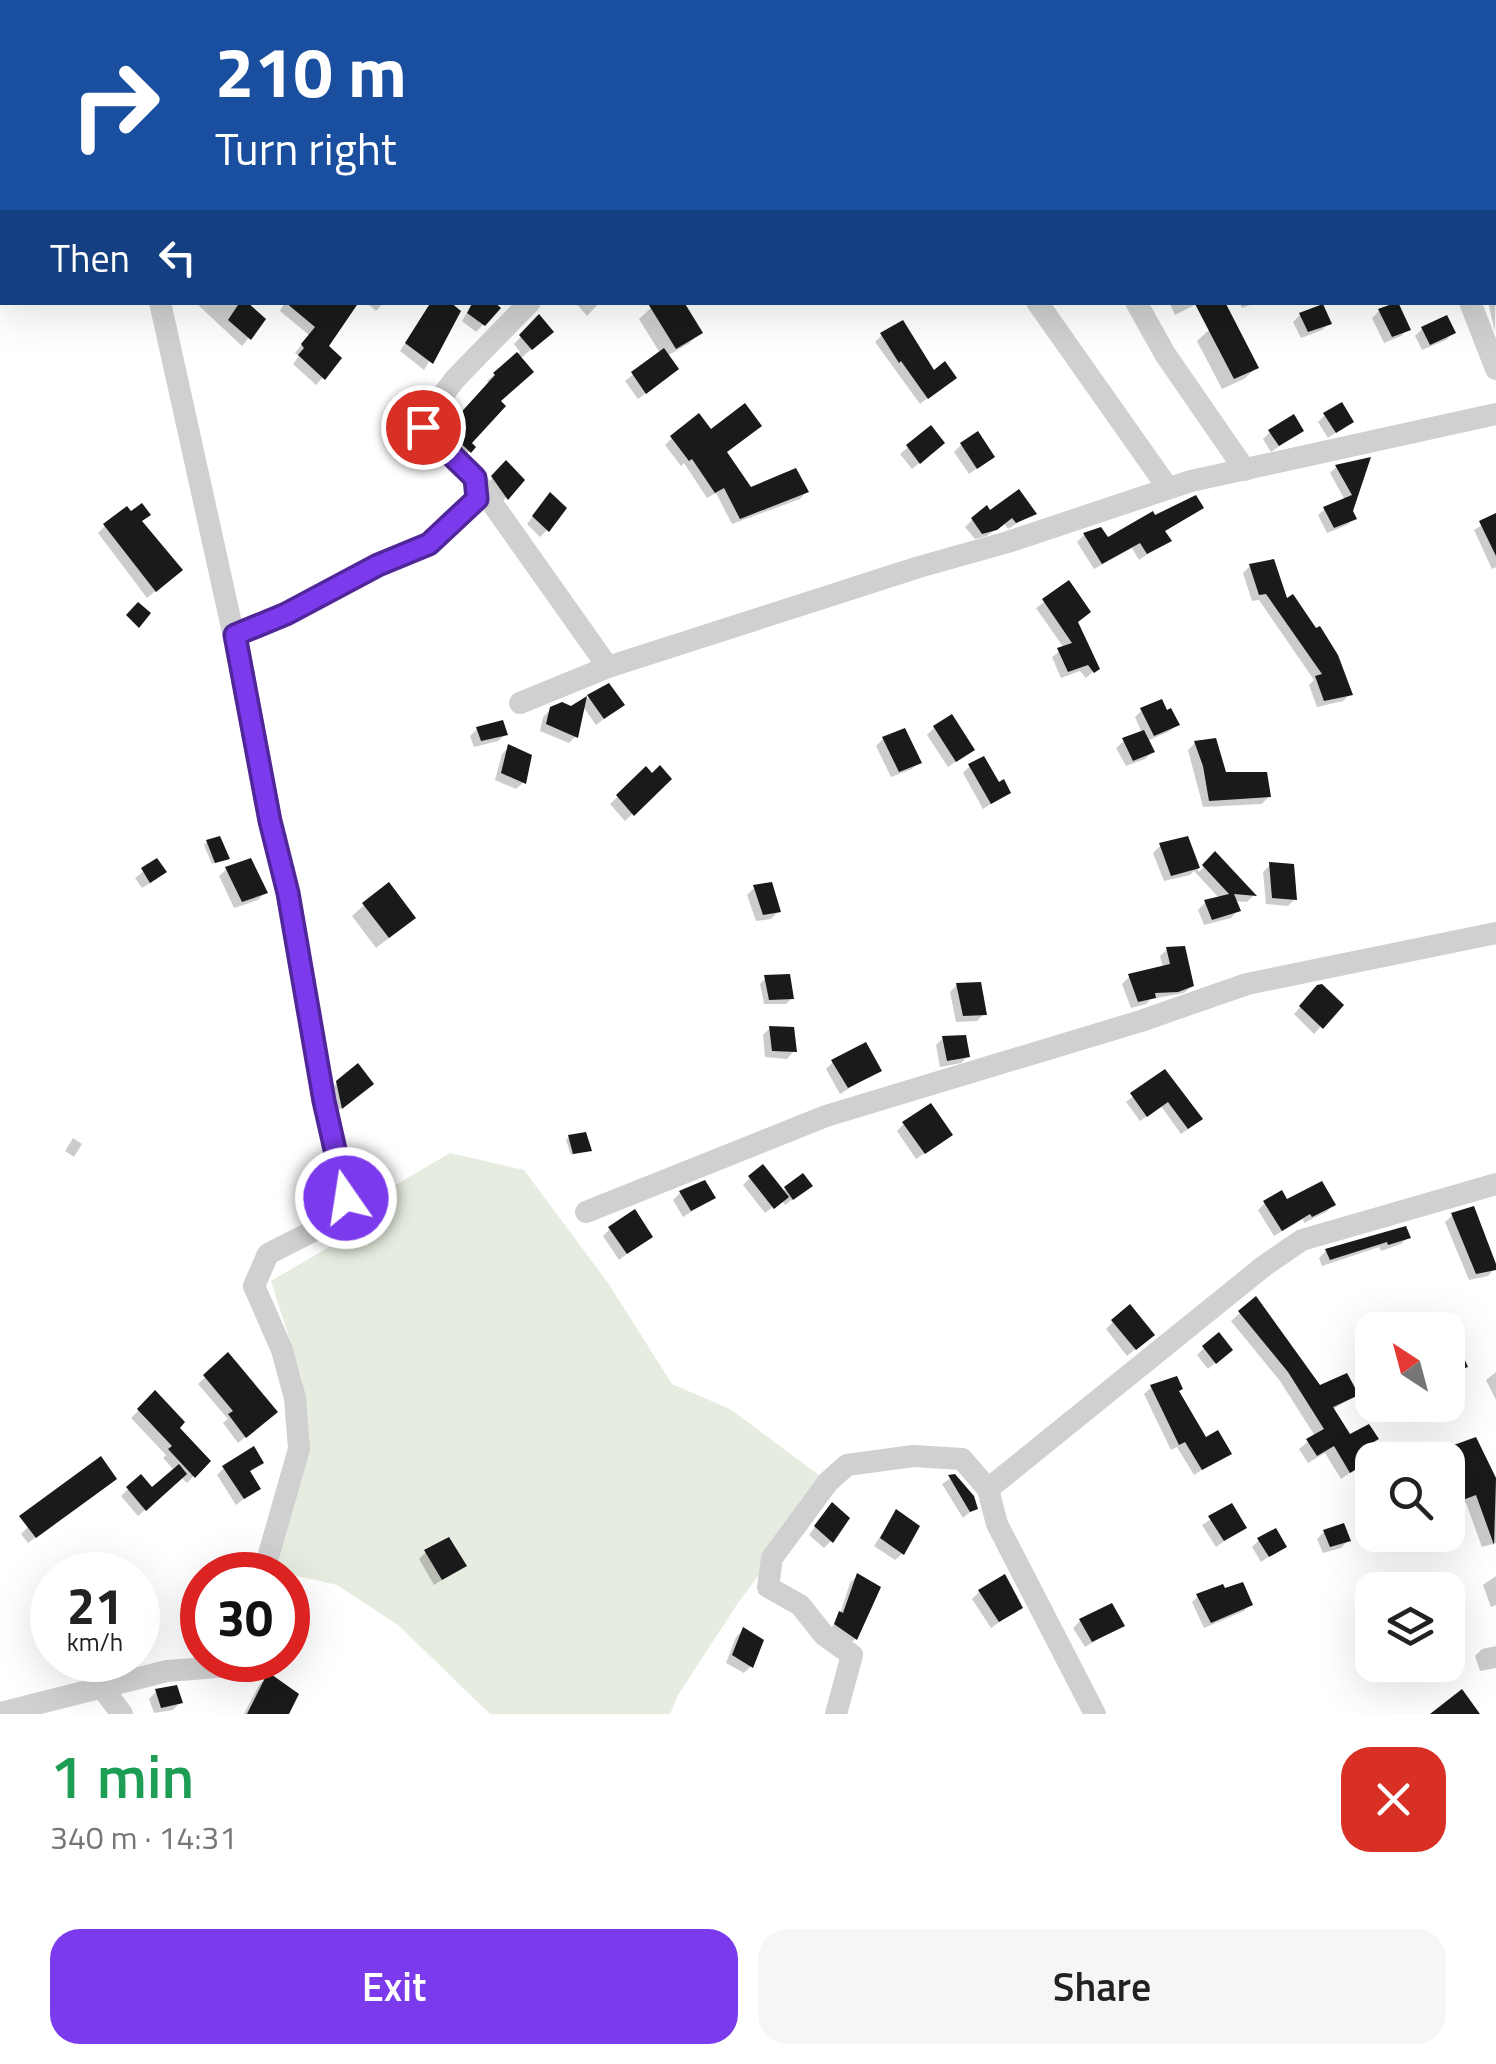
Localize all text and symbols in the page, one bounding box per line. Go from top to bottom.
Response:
text: 210 m [215,18,407,124]
icon: right [50,40,180,170]
text: Turn right [215,114,397,182]
text: Then [50,229,130,287]
icon: left [150,230,205,285]
pin [381,385,466,470]
icon: arrive [396,400,451,455]
position arrow [294,1146,398,1250]
north arrow [1355,1312,1465,1422]
map controls [1355,1312,1465,1682]
button: search [1355,1442,1465,1552]
speed limit sign: 30 [180,1552,310,1682]
text: 21 [67,1567,123,1643]
button: layers [1355,1572,1465,1682]
text: km/h [67,1623,123,1661]
text: 1 min [50,1730,194,1821]
button: close [1341,1747,1446,1852]
text: 340 m · 14:31 [50,1813,237,1861]
button: Exit [50,1929,738,2044]
button: Share [758,1929,1446,2044]

